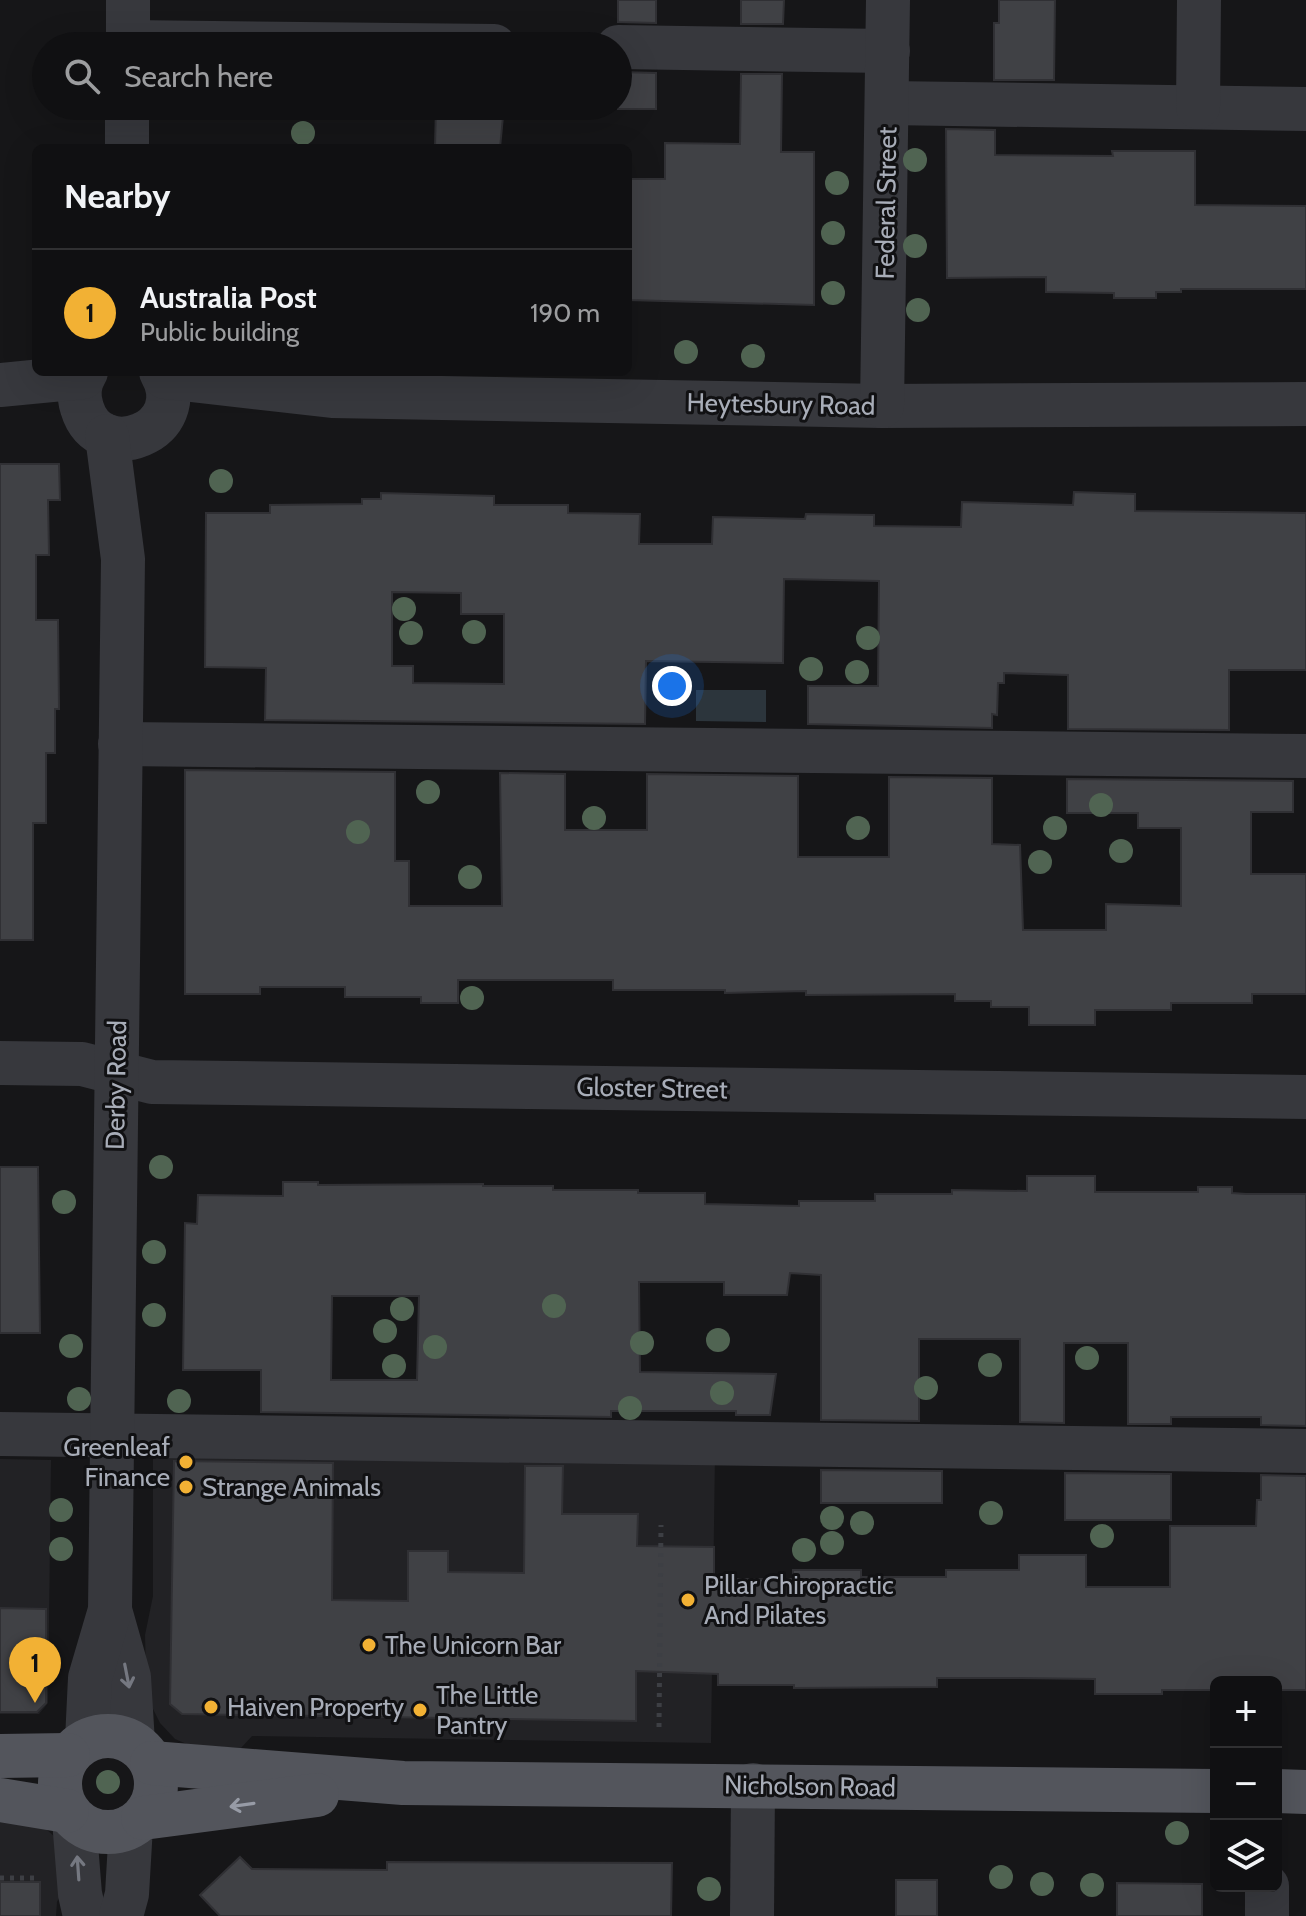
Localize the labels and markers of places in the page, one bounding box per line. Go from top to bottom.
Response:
place label: Greenleaf Finance [63,1431,170,1493]
marker: Greenleaf Finance [177,1453,195,1471]
place label: Strange Animals [202,1471,381,1503]
marker: Strange Animals [177,1478,195,1496]
place label: Pillar Chiropractic And Pilates [704,1569,894,1631]
marker: Pillar Chiropractic And Pilates [679,1591,697,1609]
place label: The Unicorn Bar [385,1629,562,1661]
marker: The Unicorn Bar [360,1636,378,1654]
pin: 1 [9,1637,61,1703]
place label: The Little Pantry [436,1679,538,1741]
place label: Haiven Property [227,1691,404,1723]
marker: Haiven Property [202,1698,220,1716]
marker: The Little Pantry [411,1701,429,1719]

